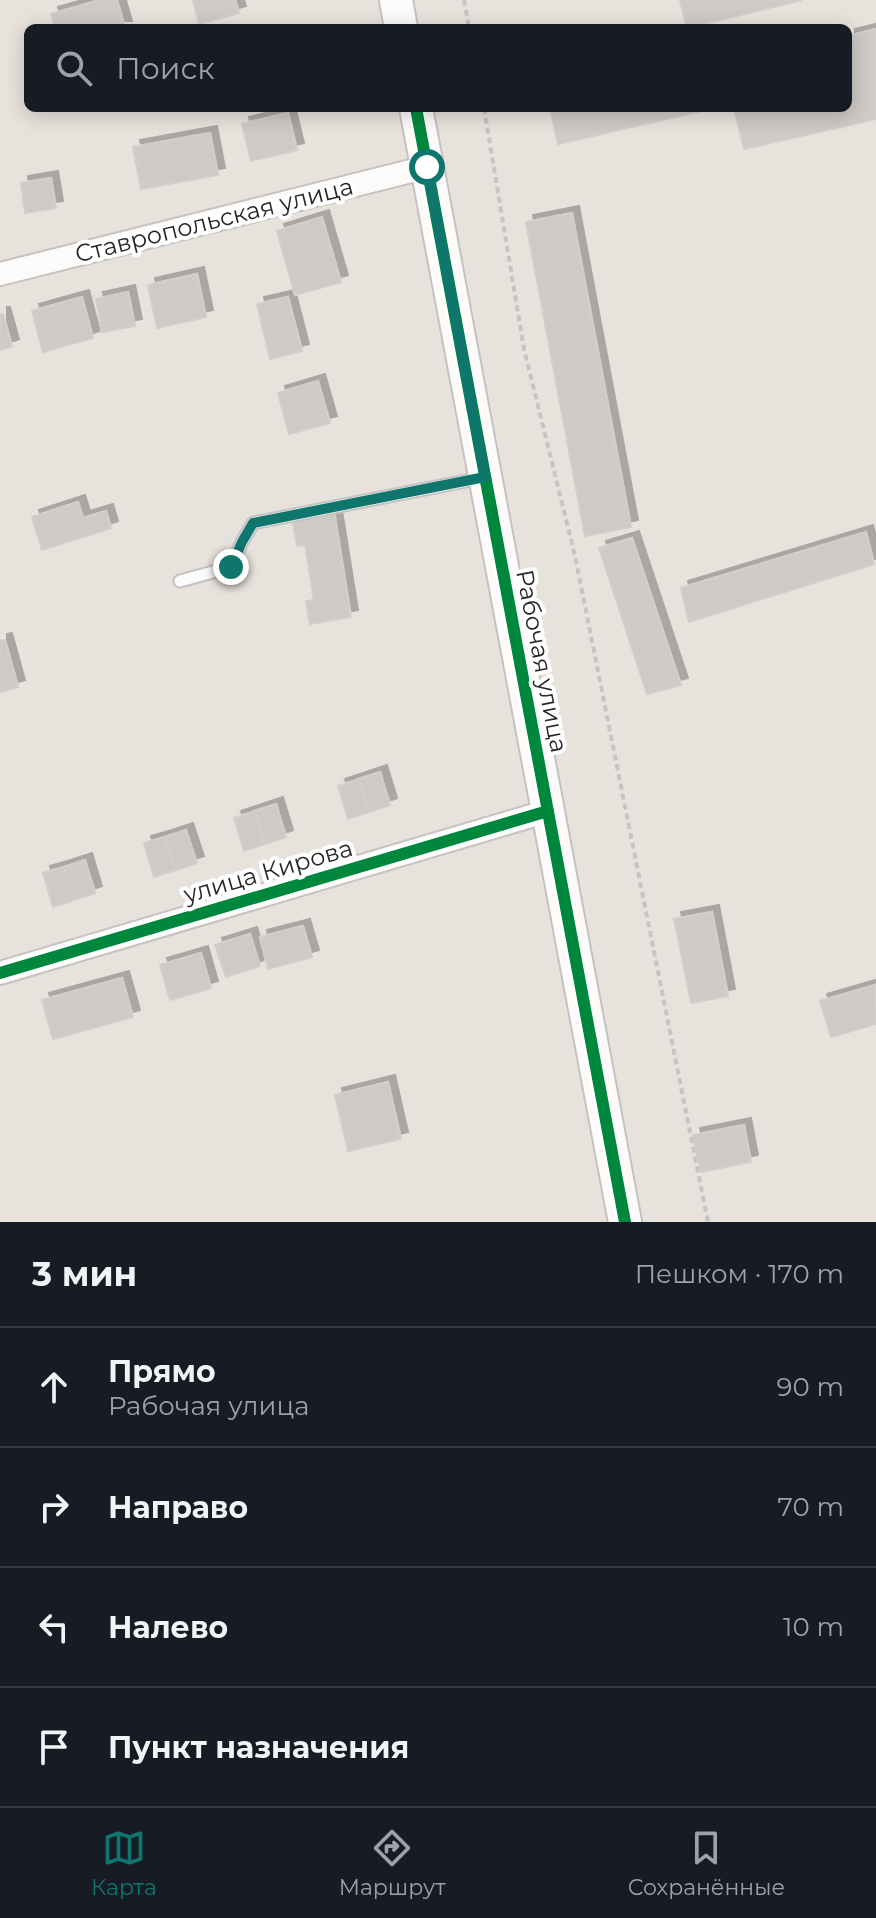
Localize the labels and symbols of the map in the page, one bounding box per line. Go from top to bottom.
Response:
route start [409,149,445,185]
street label: Ставропольская улица [72,171,356,269]
route end [213,549,249,585]
street label: Рабочая улица [510,567,574,755]
street label: улица Кирова [179,833,356,909]

